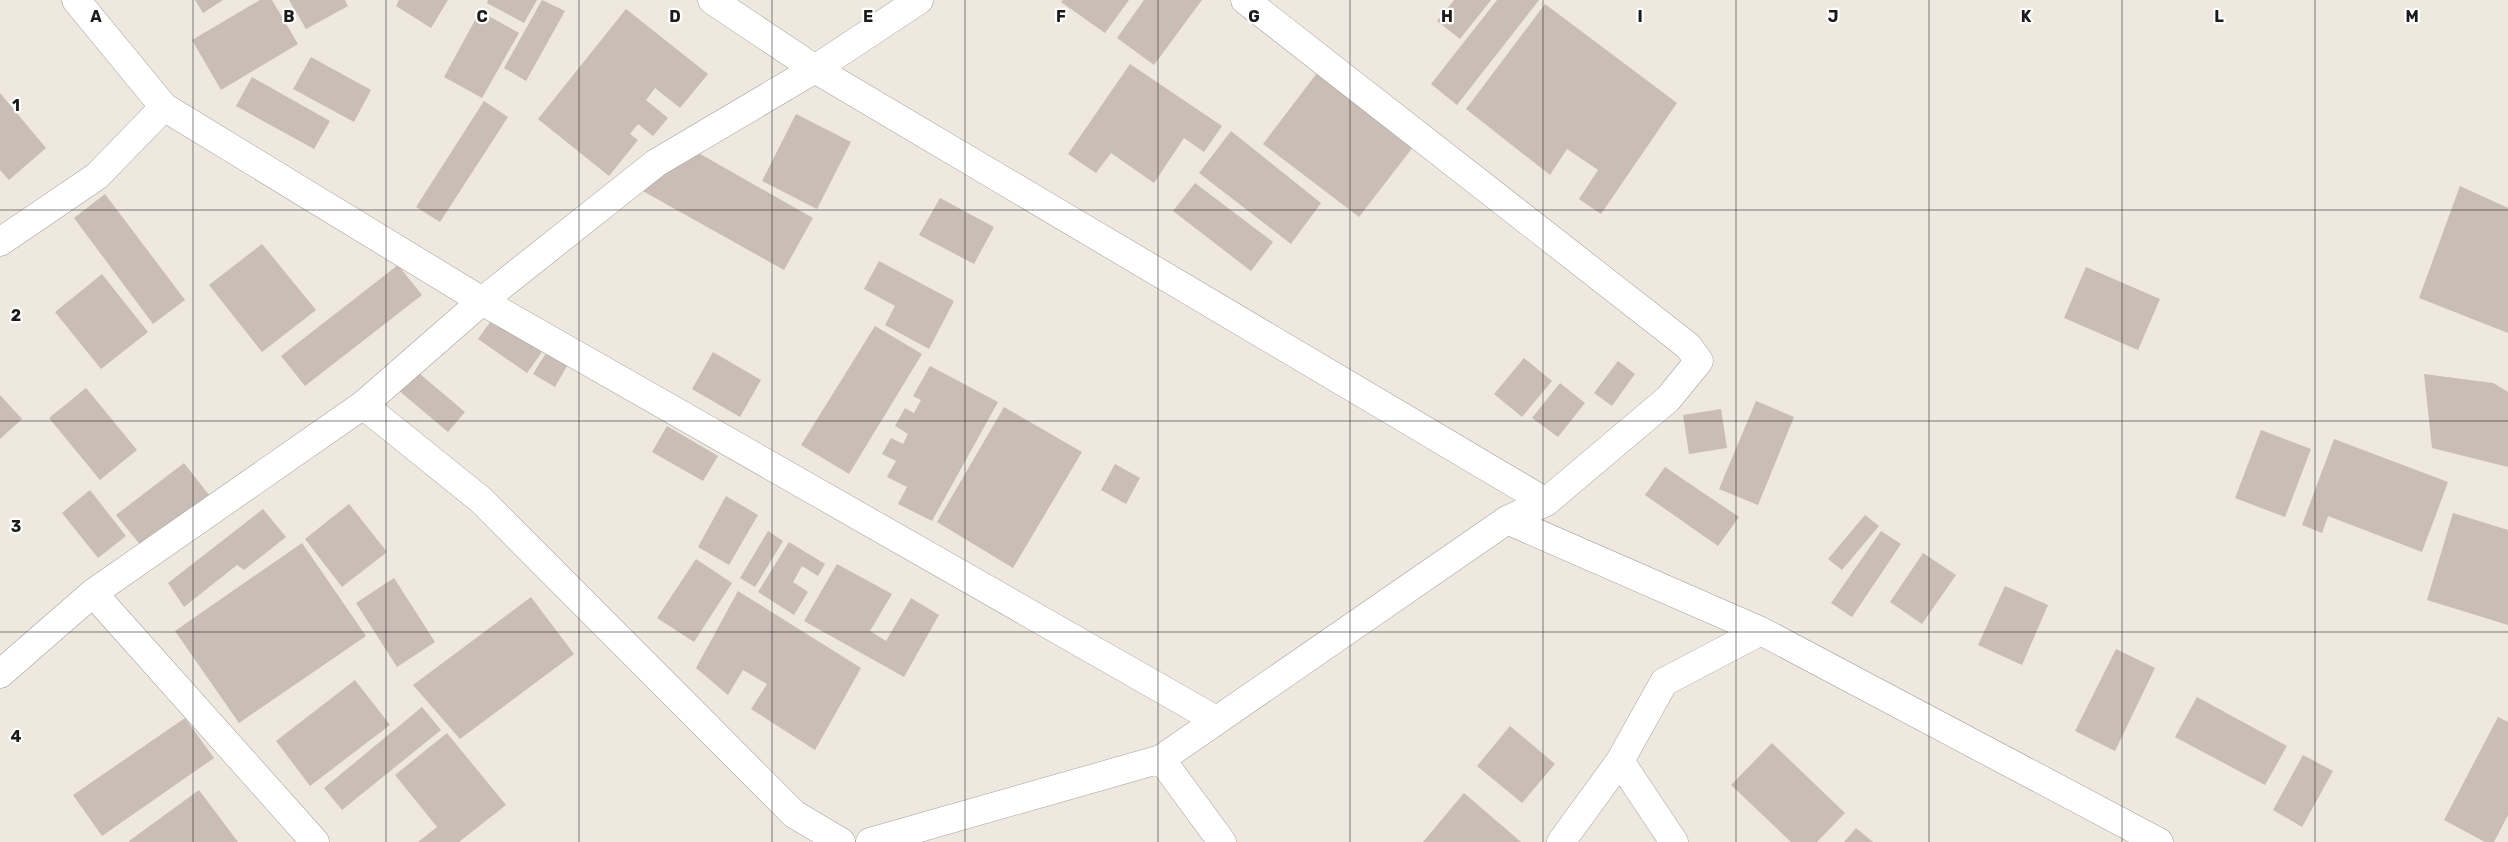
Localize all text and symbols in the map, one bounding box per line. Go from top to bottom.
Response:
text: A [90,7,102,26]
text: B [283,7,295,26]
text: C [476,7,488,26]
text: D [669,7,681,26]
text: E [863,7,873,26]
text: F [1056,7,1066,26]
text: G [1248,7,1260,26]
text: H [1441,7,1453,26]
text: I [1637,7,1643,26]
text: J [1828,7,1838,26]
text: K [2021,7,2032,26]
text: L [2214,7,2224,26]
text: M [2405,7,2419,26]
text: 1 [12,96,20,115]
text: 2 [11,306,21,325]
text: 3 [11,517,21,536]
text: 4 [11,727,22,746]

